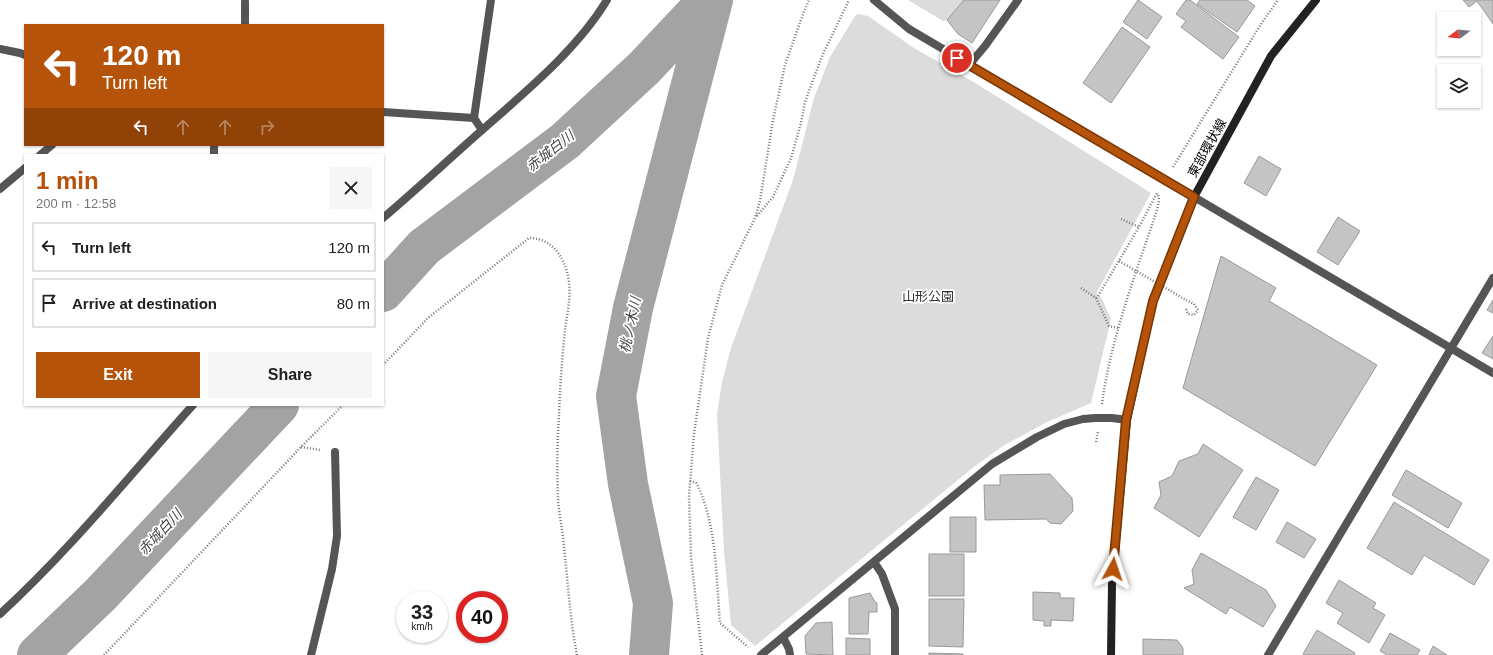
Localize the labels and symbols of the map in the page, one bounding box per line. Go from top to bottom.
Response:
north arrow [1437,12,1481,56]
pin [940,41,974,75]
street label: 東部環状線 [1185,116,1229,180]
water label: 赤城白川 [523,126,579,175]
park label: 山形公園 [902,289,954,304]
water label: 桃ノ木川 [616,294,644,354]
water label: 赤城白川 [135,505,186,558]
position arrow [1092,548,1134,590]
speed limit sign: 40 [456,591,508,643]

